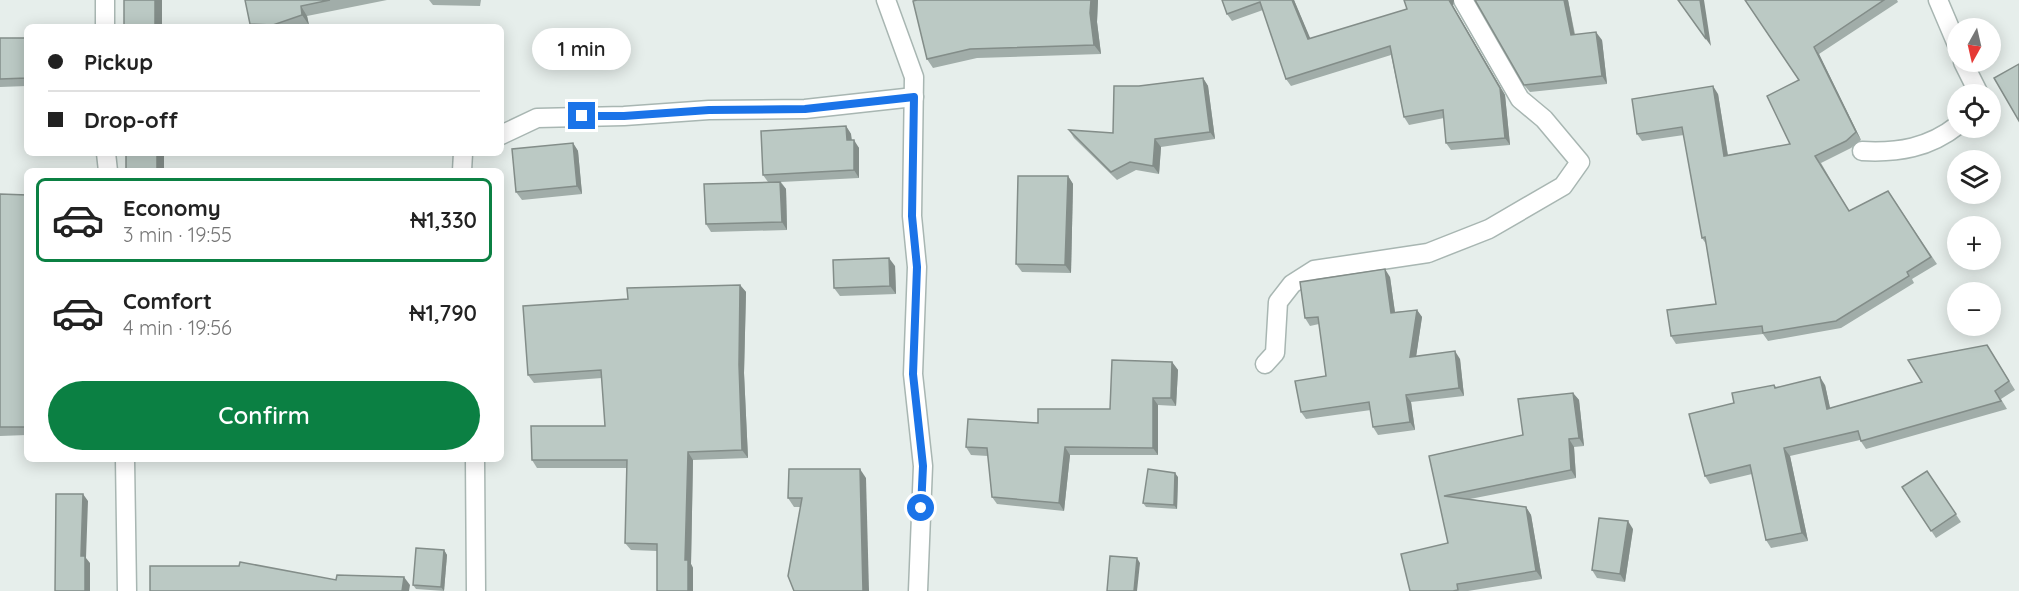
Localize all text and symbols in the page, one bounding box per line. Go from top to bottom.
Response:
north arrow [1947,18,2001,72]
map controls [1947,18,2001,336]
callout: 1 min [532,29,632,71]
text: 1 min [558,36,605,61]
text: Pickup [84,48,153,76]
button: locate [1947,84,2001,138]
route end [568,102,595,129]
text: Drop-off [84,106,178,134]
button: layers [1947,150,2001,204]
icon: car [51,193,105,247]
text: Economy [123,194,221,222]
text: ₦1,330 [410,206,477,234]
button: + [1947,216,2001,270]
text: 3 min · 19:55 [123,222,232,247]
button: − [1947,282,2001,336]
icon: car [51,286,105,340]
text: Comfort [123,287,212,315]
text: ₦1,790 [409,299,477,327]
text: 4 min · 19:56 [123,315,232,340]
button: Confirm [48,381,480,450]
route start [907,494,934,521]

